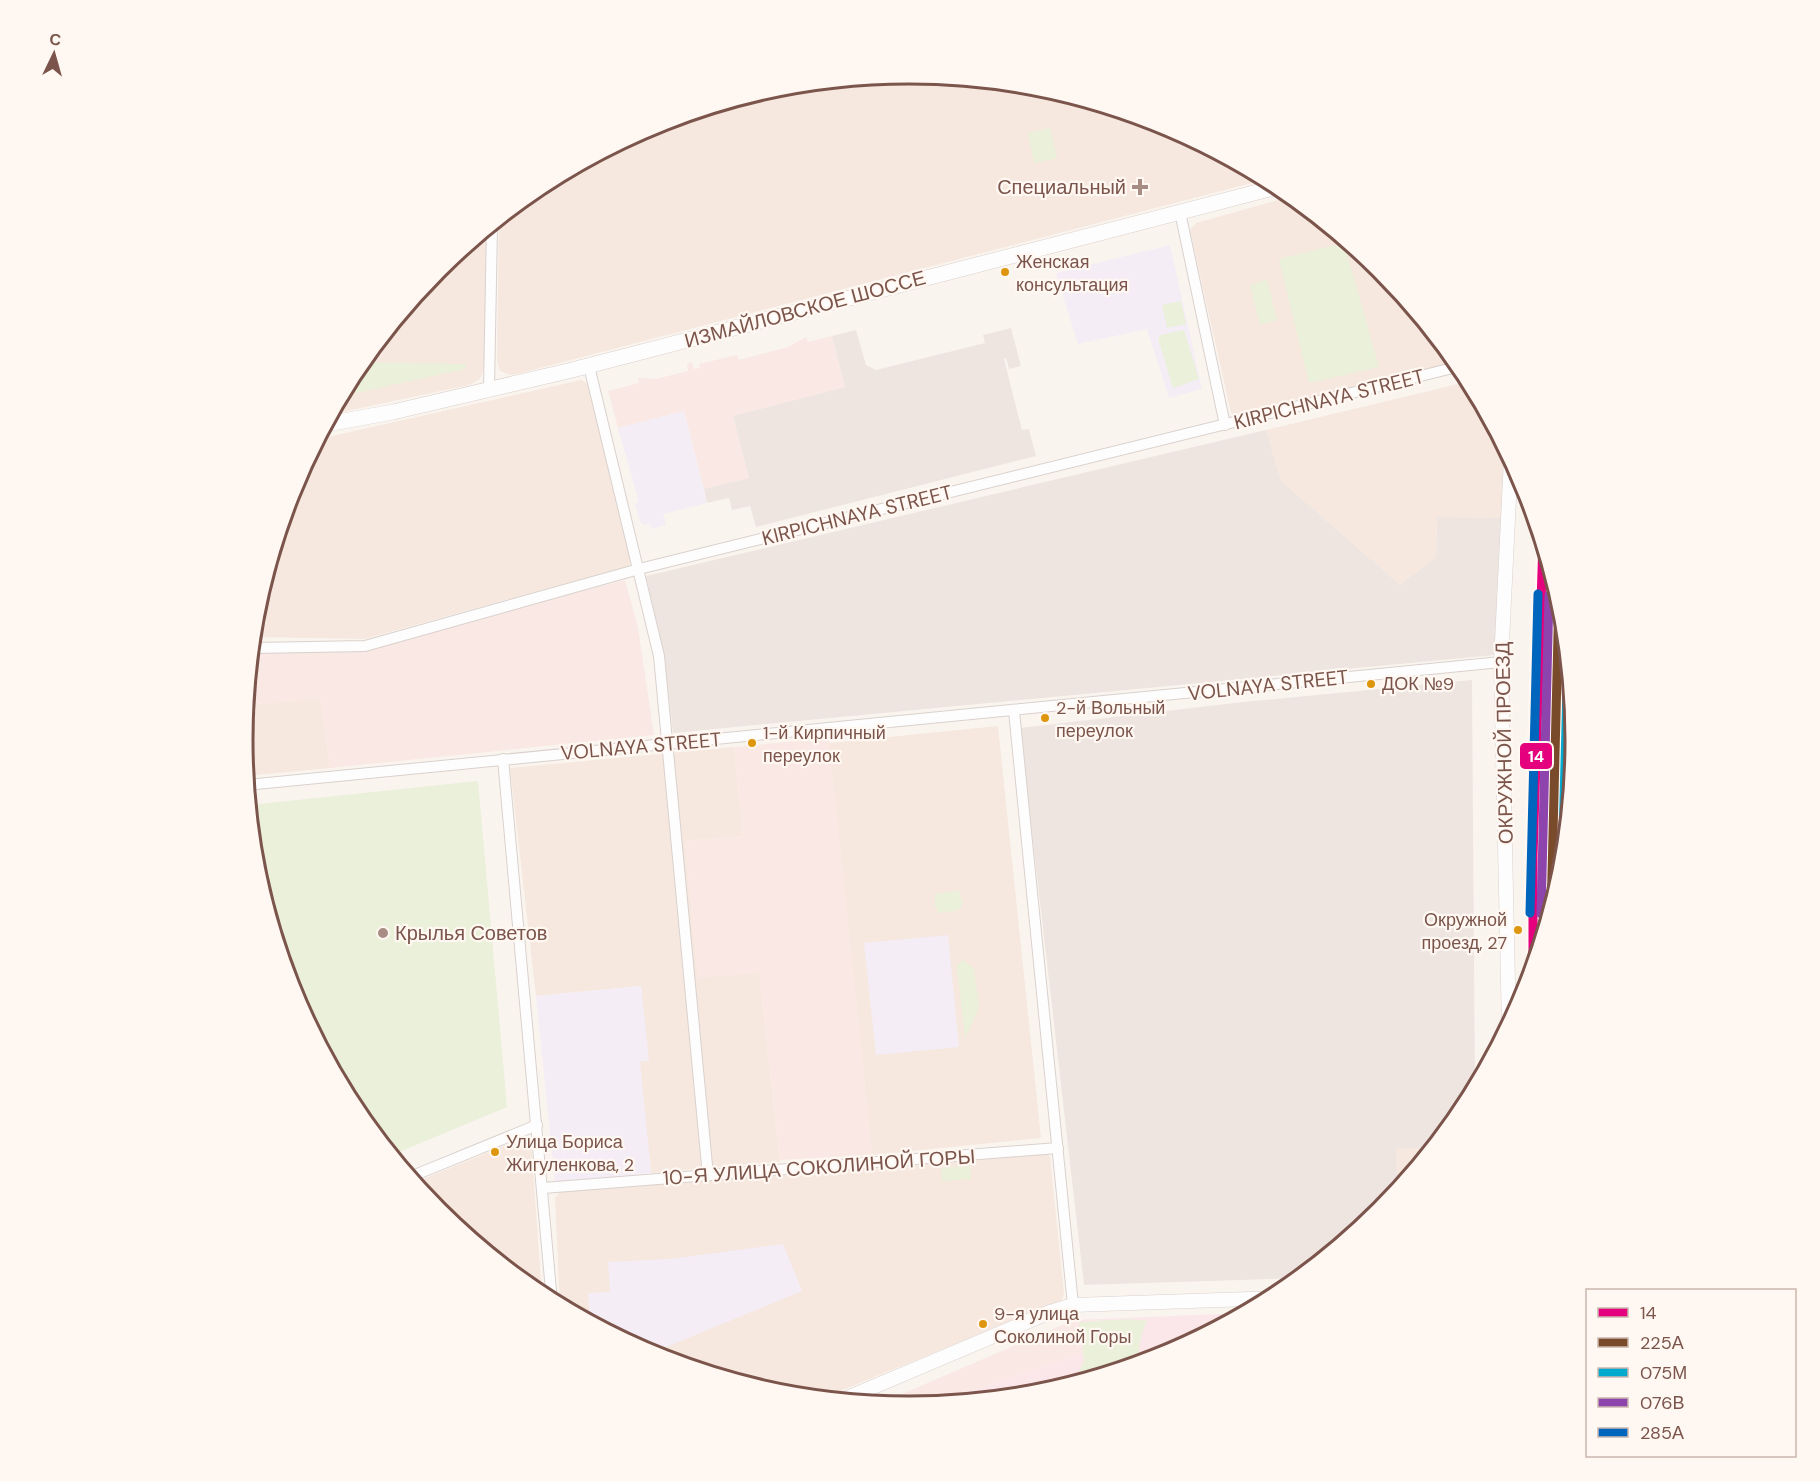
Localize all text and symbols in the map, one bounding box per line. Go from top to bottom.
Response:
north arrow [24,24,84,84]
text: С [49,29,62,51]
place label: Специальный [997,174,1126,200]
marker: Специальный [1131,178,1149,196]
place label: Женская консультация [1016,250,1128,297]
street label: ИЗМАЙЛОВСКОЕ ШОССЕ [682,264,928,354]
marker: Женская консультация [999,266,1011,278]
street label: KIRPICHNAYA STREET [1231,363,1427,435]
street label: KIRPICHNAYA STREET [759,479,955,551]
street label: ОКРУЖНОЙ ПРОЕЗД [1489,641,1519,844]
street label: VOLNAYA STREET [1186,664,1350,706]
place label: ДОК №9 [1382,672,1454,696]
marker: ДОК №9 [1365,678,1377,690]
place label: 2-й Вольный переулок [1056,696,1165,743]
marker: 2-й Вольный переулок [1039,712,1051,724]
place label: 1-й Кирпичный переулок [763,721,886,768]
street label: VOLNAYA STREET [559,726,723,766]
marker: 1-й Кирпичный переулок [746,737,758,749]
line badge: 14 [1519,742,1553,770]
text: 14 [1528,746,1544,767]
place label: Окружной проезд, 27 [1422,908,1507,955]
place label: Крылья Советов [395,920,548,946]
marker: Окружной проезд, 27 [1512,924,1524,936]
marker: Крылья Советов [376,926,390,940]
place label: Улица Бориса Жигуленкова, 2 [506,1130,634,1177]
street label: 10-Я УЛИЦА СОКОЛИНОЙ ГОРЫ [662,1143,976,1191]
marker: Улица Бориса Жигуленкова, 2 [489,1146,501,1158]
legend [1586,1289,1796,1457]
text: 14 [1640,1301,1657,1325]
place label: 9-я улица Соколиной Горы [994,1302,1132,1349]
marker: 9-я улица Соколиной Горы [977,1318,989,1330]
text: 225А [1640,1331,1684,1355]
text: 075М [1640,1361,1687,1385]
text: 076В [1640,1391,1685,1415]
text: 285А [1640,1421,1684,1445]

